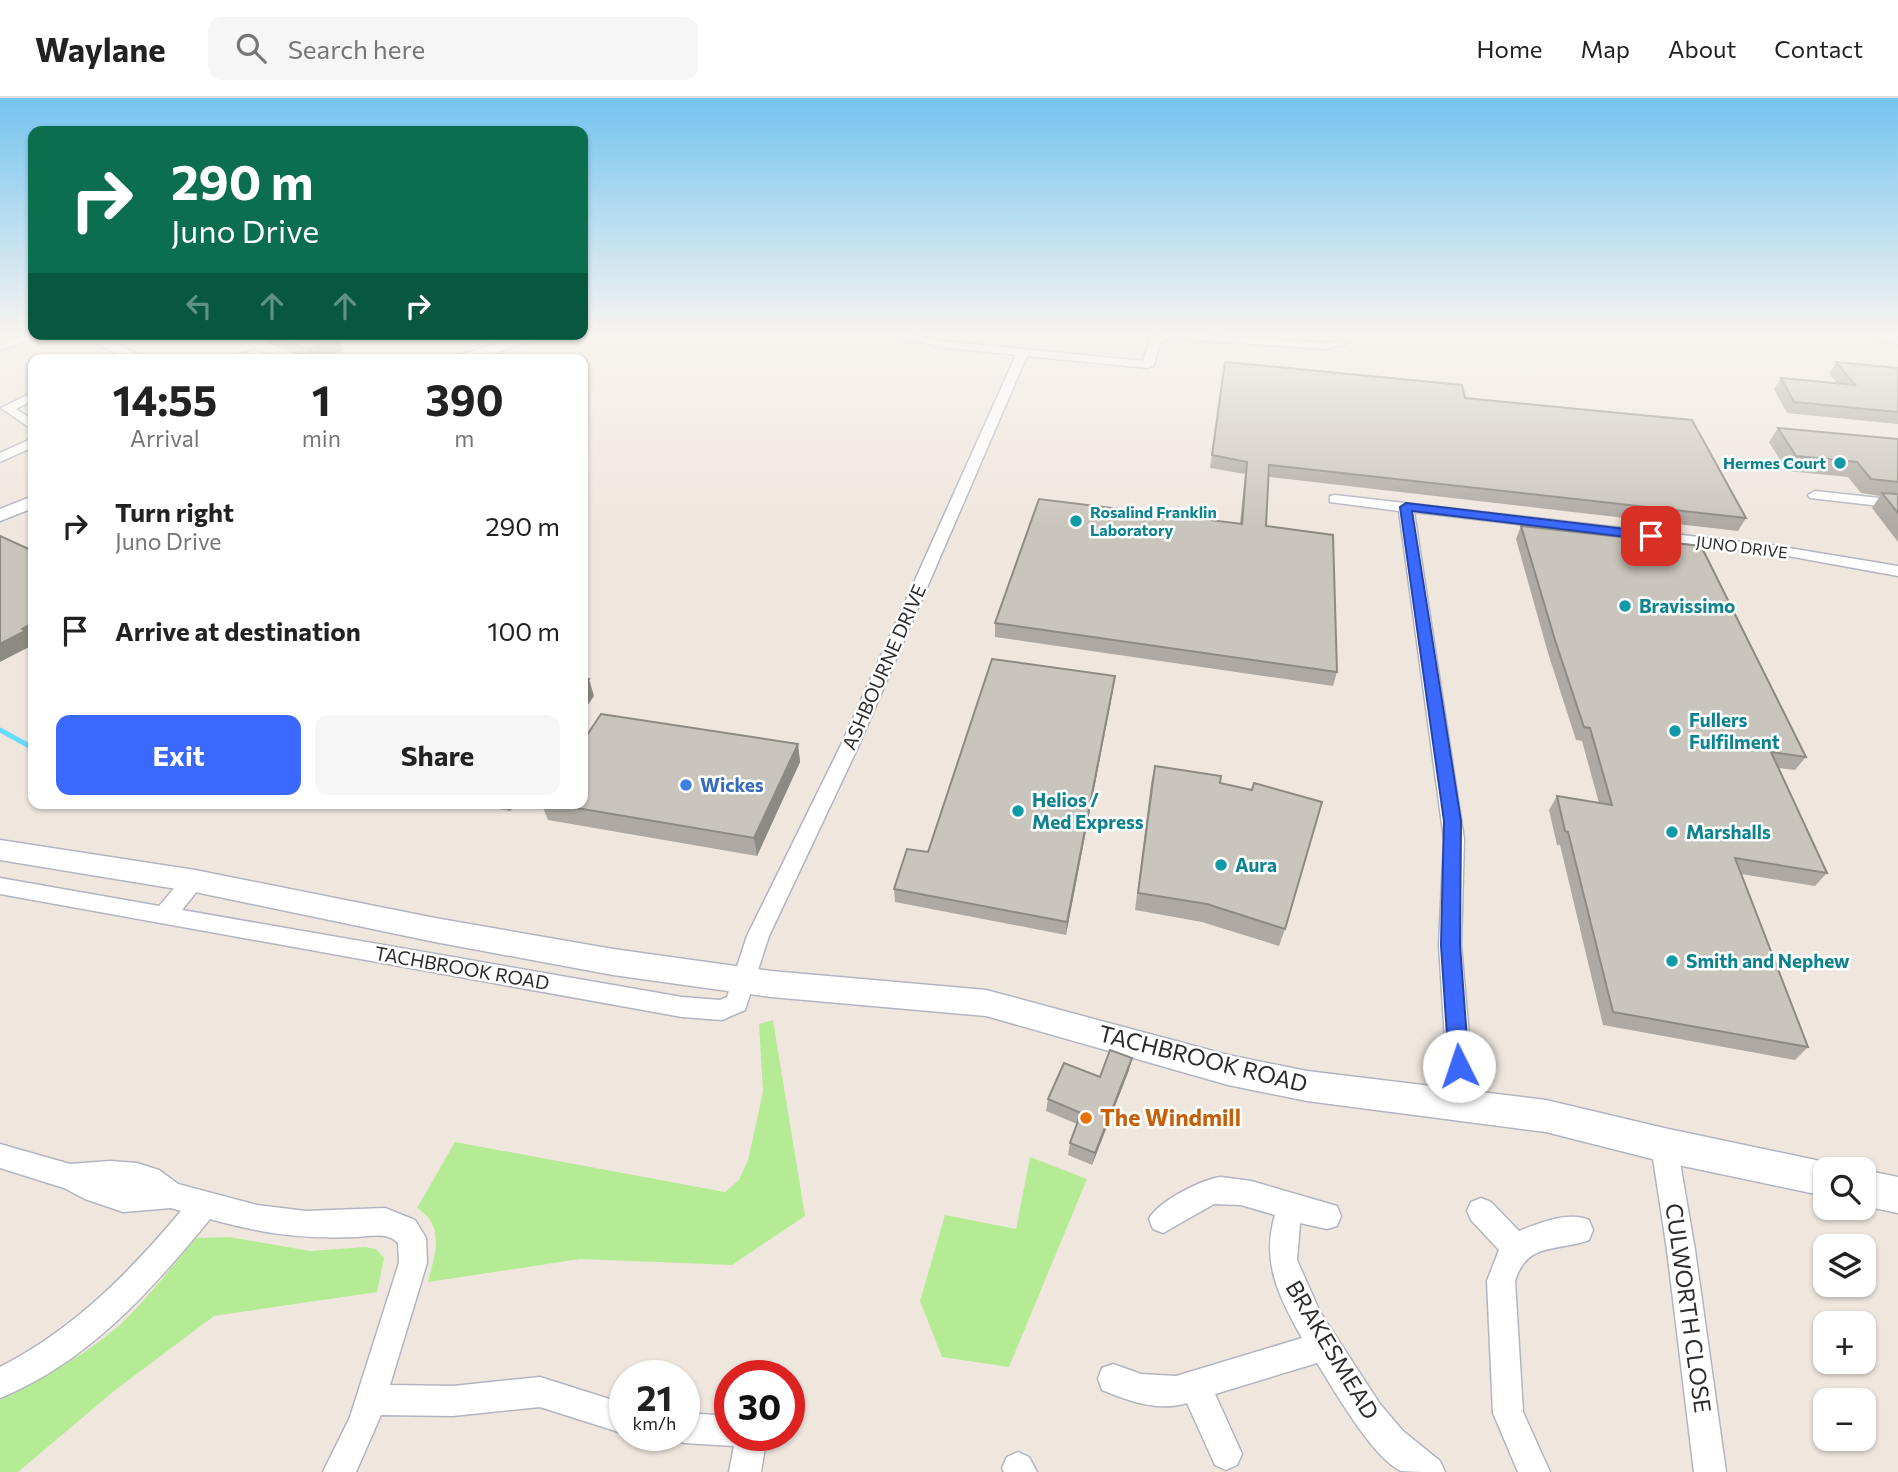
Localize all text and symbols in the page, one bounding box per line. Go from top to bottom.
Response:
search box [208,17,698,80]
text: Waylane [35,28,166,69]
icon: search [232,29,270,67]
text: Search here [288,33,425,64]
text: Home [1477,34,1543,63]
text: Map [1581,34,1630,63]
text: About [1668,34,1736,63]
text: Contact [1774,34,1863,63]
text: 290 m [171,150,313,210]
icon: right [56,154,147,245]
text: Juno Drive [171,210,319,250]
icon: left [180,287,218,325]
icon: ahead [253,287,291,325]
icon: ahead [326,287,364,325]
icon: right [399,287,437,325]
text: 14:55 [112,373,217,425]
text: 1 [312,373,331,425]
text: 390 [425,373,504,425]
text: Arrival [130,424,200,452]
text: min [302,424,341,452]
text: m [454,424,474,452]
place label: Hermes Court [1723,453,1826,472]
marker: Hermes Court [1832,455,1848,471]
text: Turn right [115,496,234,527]
place label: Rosalind Franklin Laboratory [1090,502,1217,539]
pin [1621,506,1681,566]
icon: right [56,507,94,545]
text: 290 m [485,510,560,541]
marker: Rosalind Franklin Laboratory [1068,513,1084,529]
icon: arrive [1632,517,1670,555]
text: Juno Drive [115,527,221,555]
street label: JUNO DRIVE [1695,531,1789,562]
street label: ASHBOURNE DRIVE [837,581,930,753]
place label: Bravissimo [1639,594,1735,617]
marker: Bravissimo [1617,598,1633,614]
icon: arrive [56,612,94,650]
text: Arrive at destination [115,615,361,646]
text: 100 m [487,615,560,646]
place label: Fullers Fulfilment [1689,708,1780,753]
button: Exit [56,715,301,795]
button: Share [315,715,560,795]
marker: Fullers Fulfilment [1667,723,1683,739]
place label: Wickes [700,773,764,796]
marker: Wickes [678,777,694,793]
place label: Helios / Med Express [1032,788,1144,833]
marker: Helios / Med Express [1010,803,1026,819]
place label: Marshalls [1686,820,1771,843]
marker: Marshalls [1664,824,1680,840]
place label: Aura [1235,853,1277,876]
marker: Aura [1213,857,1229,873]
street label: TACHBROOK ROAD [373,941,551,994]
place label: Smith and Nephew [1686,949,1850,972]
marker: Smith and Nephew [1664,953,1680,969]
street label: TACHBROOK ROAD [1096,1019,1311,1098]
position arrow [1422,1029,1496,1103]
place label: The Windmill [1100,1103,1241,1131]
marker: The Windmill [1078,1110,1094,1126]
map controls [1813,1157,1876,1451]
button: search [1813,1157,1876,1220]
street label: CULWORTH CLOSE [1660,1201,1718,1414]
button: layers [1813,1234,1876,1297]
street label: BRAKESMEAD [1280,1275,1385,1424]
button: + [1813,1311,1876,1374]
speed limit sign: 30 [714,1360,805,1451]
text: 21 [637,1375,672,1418]
button: − [1813,1388,1876,1451]
text: km/h [633,1412,676,1434]

